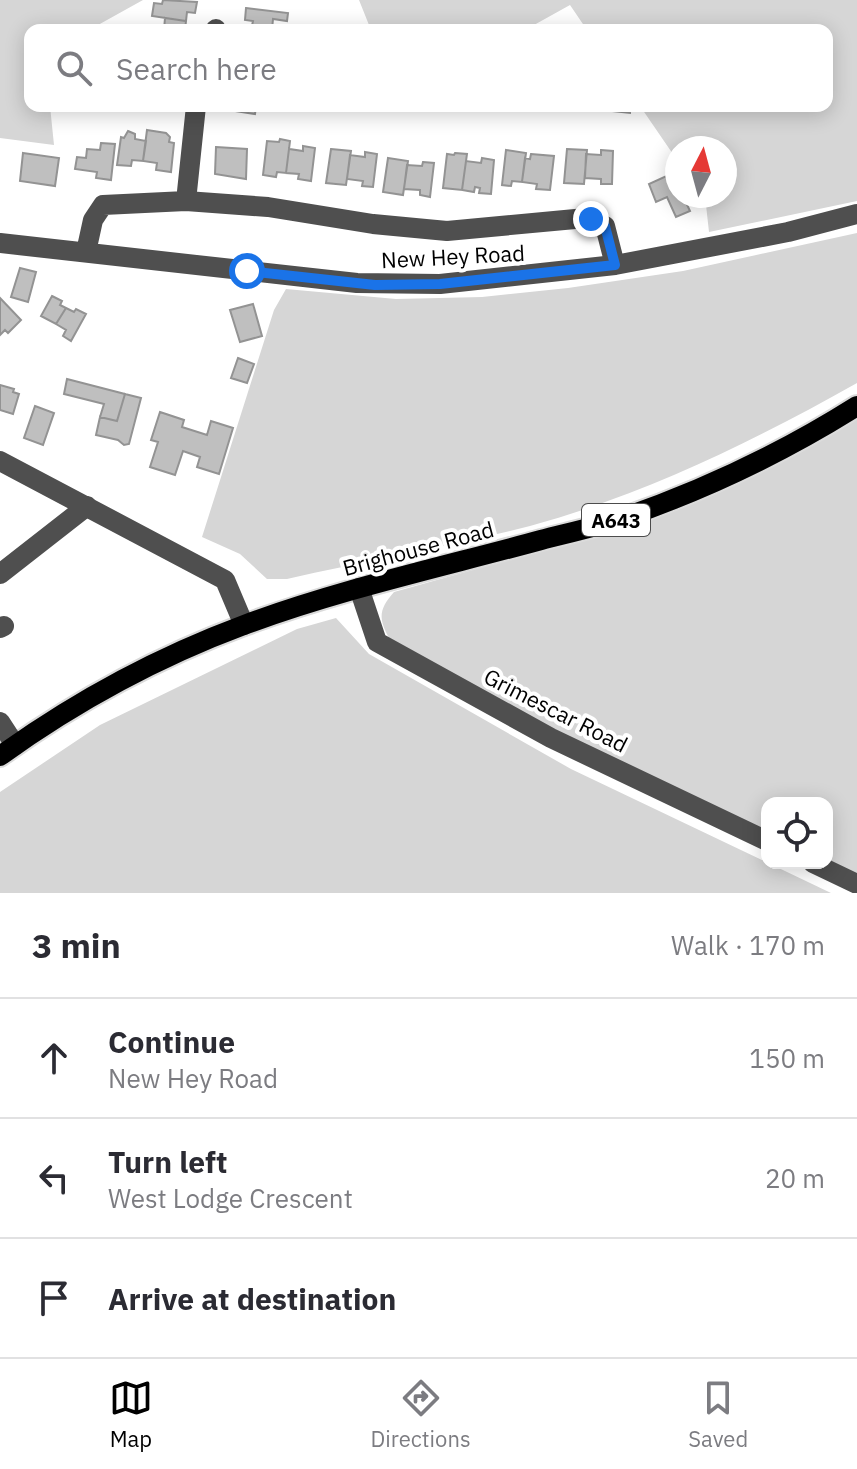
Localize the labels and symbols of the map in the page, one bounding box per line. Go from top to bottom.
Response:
north arrow [665,136,737,208]
route end [573,201,609,237]
street label: New Hey Road [380,238,526,274]
route start [229,253,265,289]
road number: A643 [582,504,650,536]
street label: Brighouse Road [339,514,497,582]
street label: Grimescar Road [479,661,633,759]

